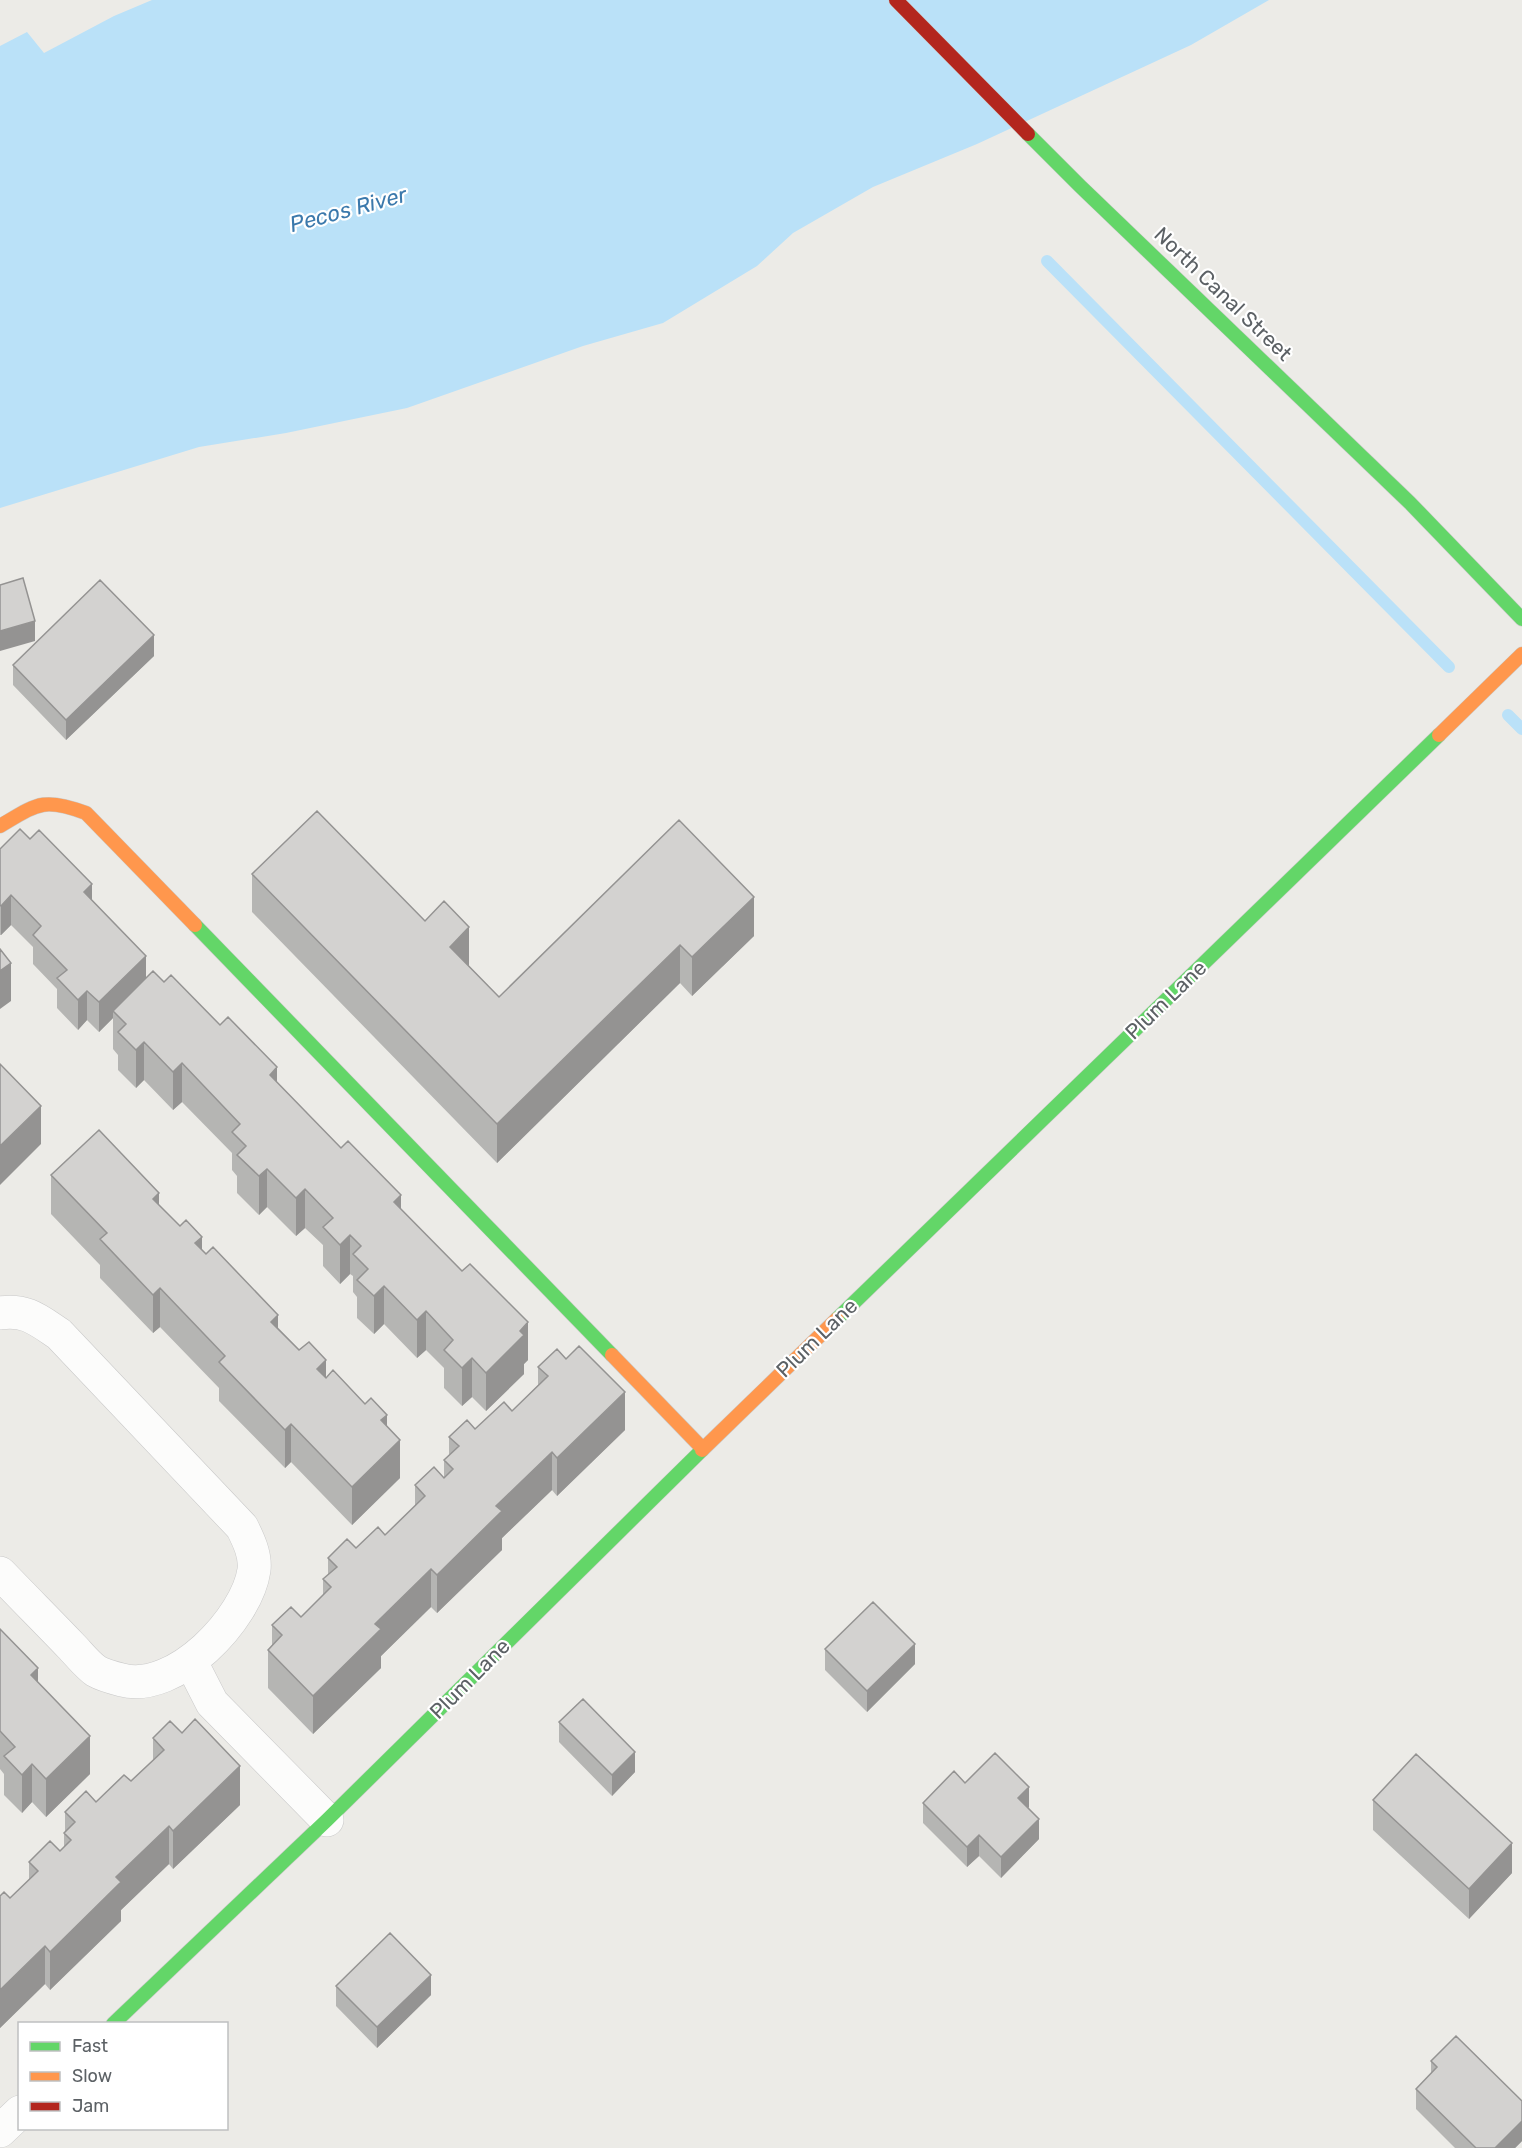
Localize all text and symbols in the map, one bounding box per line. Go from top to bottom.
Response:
water label: Pecos River [287,180,411,238]
street label: North Canal Street [1149,222,1297,366]
street label: Plum Lane [1120,955,1211,1044]
street label: Plum Lane [771,1293,862,1382]
street label: Plum Lane [424,1633,515,1724]
legend [18,2022,228,2130]
text: Fast [72,2035,108,2057]
text: Slow [72,2065,112,2087]
text: Jam [72,2095,109,2117]

